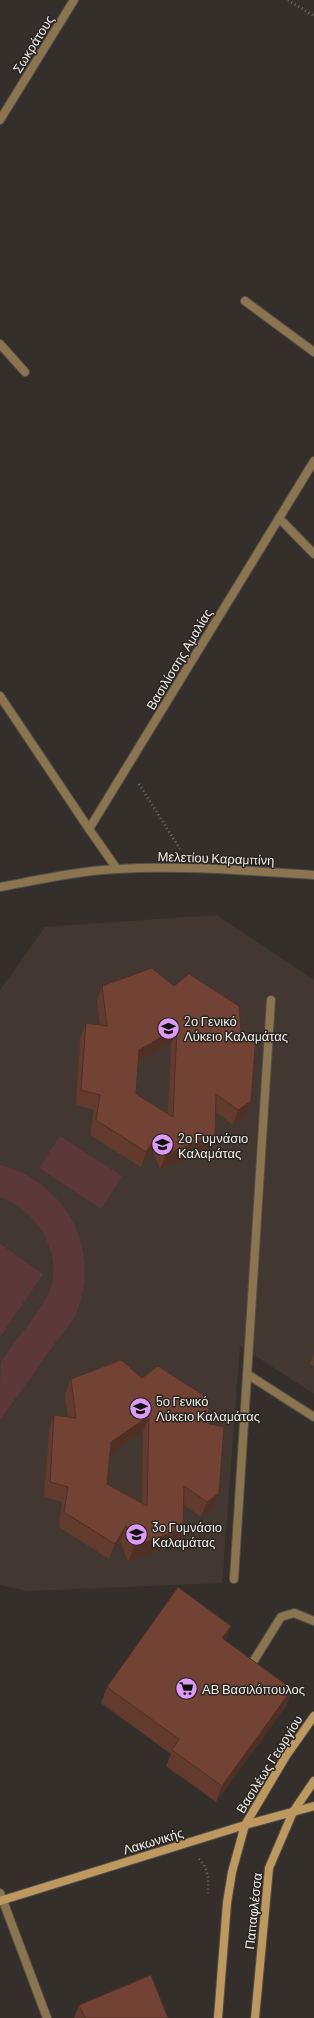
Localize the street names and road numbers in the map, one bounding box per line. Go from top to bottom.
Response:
street label: Σωκράτους [9,12,57,76]
street label: Βασιλίσσης Αμαλίας [143,606,215,712]
street label: Μελετίου Καραμπίνη [157,848,275,868]
street label: Βασιλέως Γεωργίου [232,1712,306,1816]
street label: Λακωνικής [121,1824,185,1858]
street label: Παπαφλέσσα [241,1871,265,1950]

